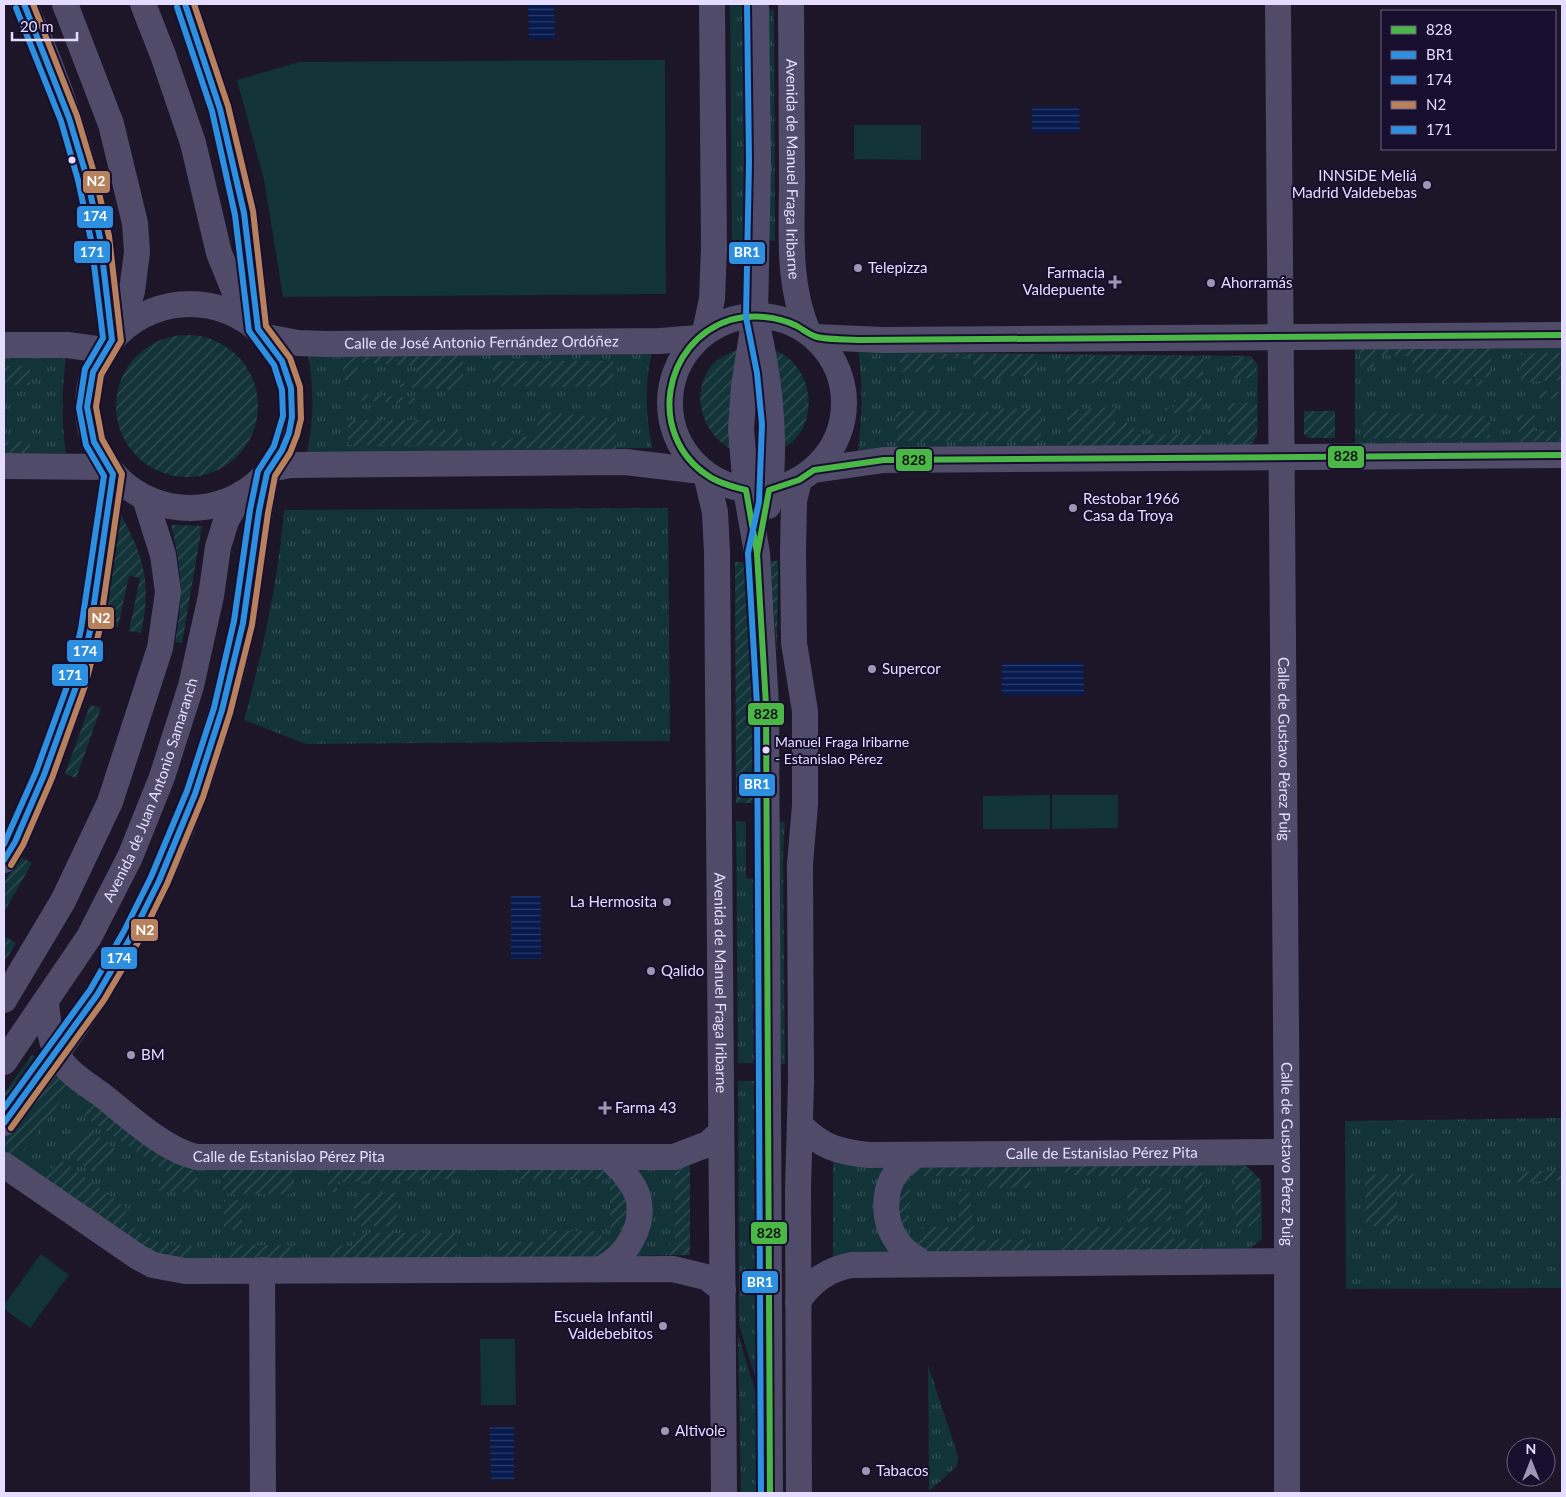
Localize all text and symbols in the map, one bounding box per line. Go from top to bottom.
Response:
scale bar [12,10,78,42]
legend [1381,10,1556,150]
text: 20 m [20,17,54,35]
text: 828 [1426,20,1452,38]
text: BR1 [1426,45,1454,63]
street label: Avenida de Manuel Fraga Iribarne [783,59,804,280]
text: 174 [1426,70,1452,88]
text: N2 [1426,95,1446,113]
text: 171 [1426,120,1452,138]
unlabelled marker [67,155,77,165]
place label: INNSiDE Meliá Madrid Valdebebas [1292,166,1417,201]
line badge: N2 [82,170,111,194]
text: N2 [87,172,105,189]
marker: INNSiDE Meliá Madrid Valdebebas [1421,179,1433,191]
line badge: 174 [76,205,114,229]
text: 174 [83,207,107,224]
line badge: 171 [73,240,111,264]
line badge: BR1 [728,241,766,265]
text: 171 [80,243,104,260]
text: BR1 [734,243,760,260]
place label: Telepizza [868,258,927,276]
marker: Telepizza [852,262,864,274]
place label: Farmacia Valdepuente [1022,263,1105,298]
place label: Ahorramás [1221,273,1293,291]
marker: Farmacia Valdepuente [1109,276,1121,288]
marker: Ahorramás [1205,277,1217,289]
street label: Calle de José Antonio Fernández Ordóñez [344,331,619,352]
line badge: 828 [1327,445,1365,469]
text: 828 [1334,447,1358,464]
line badge: 828 [895,448,933,472]
text: 828 [902,451,926,468]
place label: Restobar 1966 Casa da Troya [1083,489,1180,524]
marker: Restobar 1966 Casa da Troya [1067,502,1079,514]
line badge: N2 [87,606,115,630]
text: N2 [92,609,110,626]
line badge: 174 [66,639,104,663]
text: 174 [73,642,97,659]
street label: Calle de Gustavo Pérez Puig [1275,657,1295,841]
place label: Supercor [882,659,941,677]
line badge: 171 [51,663,89,687]
marker: Supercor [866,663,878,675]
text: 171 [58,666,82,683]
street label: Avenida de Juan Antonio Samaranch [99,676,200,905]
line badge: 828 [747,702,785,726]
text: 828 [754,705,778,722]
place label: Manuel Fraga Iribarne - Estanislao Pérez [775,733,909,767]
marker: Manuel Fraga Iribarne - Estanislao Pérez [761,745,771,755]
line badge: BR1 [738,773,776,797]
text: BR1 [744,775,770,792]
street label: Avenida de Manuel Fraga Iribarne [711,872,731,1093]
place label: La Hermosita [570,892,657,910]
marker: La Hermosita [661,896,673,908]
line badge: N2 [130,918,159,942]
text: N2 [136,921,154,938]
line badge: 174 [100,946,138,970]
text: 174 [107,949,131,966]
place label: Qalido [661,961,704,979]
marker: Qalido [645,965,657,977]
place label: BM [141,1045,165,1063]
marker: BM [125,1049,137,1061]
street label: Calle de Gustavo Pérez Puig [1278,1062,1297,1246]
place label: Farma 43 [615,1098,676,1116]
marker: Farma 43 [599,1102,611,1114]
street label: Calle de Estanislao Pérez Pita [1006,1143,1198,1162]
street label: Calle de Estanislao Pérez Pita [193,1147,385,1165]
line badge: 828 [750,1221,788,1245]
text: 828 [757,1224,781,1241]
line badge: BR1 [741,1270,779,1294]
text: BR1 [747,1273,773,1290]
place label: Escuela Infantil Valdebebitos [554,1307,653,1342]
marker: Escuela Infantil Valdebebitos [657,1320,669,1332]
place label: Altivole [675,1421,725,1439]
marker: Altivole [659,1425,671,1437]
north arrow [1506,1437,1556,1487]
text: N [1526,1440,1536,1457]
place label: Tabacos [876,1461,929,1479]
marker: Tabacos [860,1465,872,1477]

